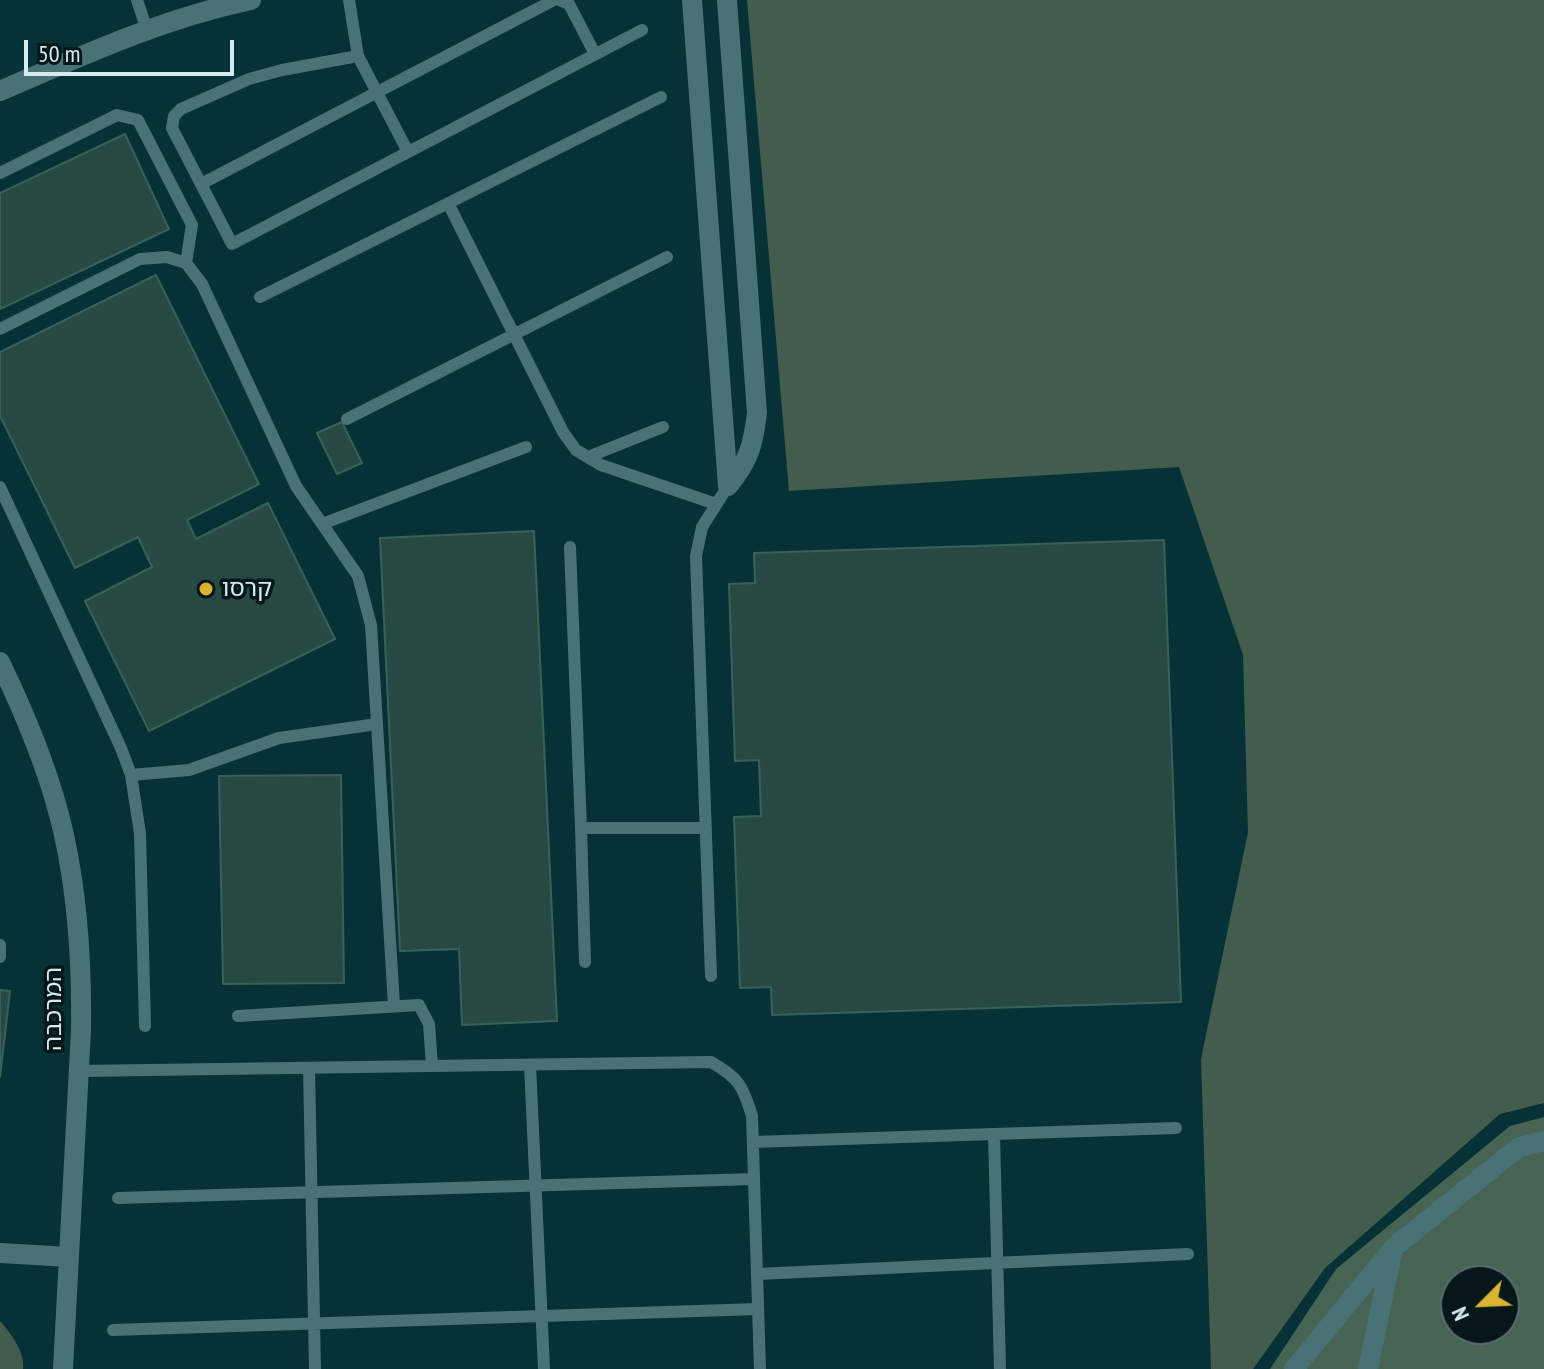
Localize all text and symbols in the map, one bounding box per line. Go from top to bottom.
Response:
scale bar [28,24,238,74]
text: 50 m [38,38,80,69]
place label: קרסו [222,575,272,603]
marker: קרסו [197,580,215,598]
street label: המרכבה [40,967,68,1051]
north arrow [1440,1265,1520,1345]
text: N [1445,1303,1475,1325]

